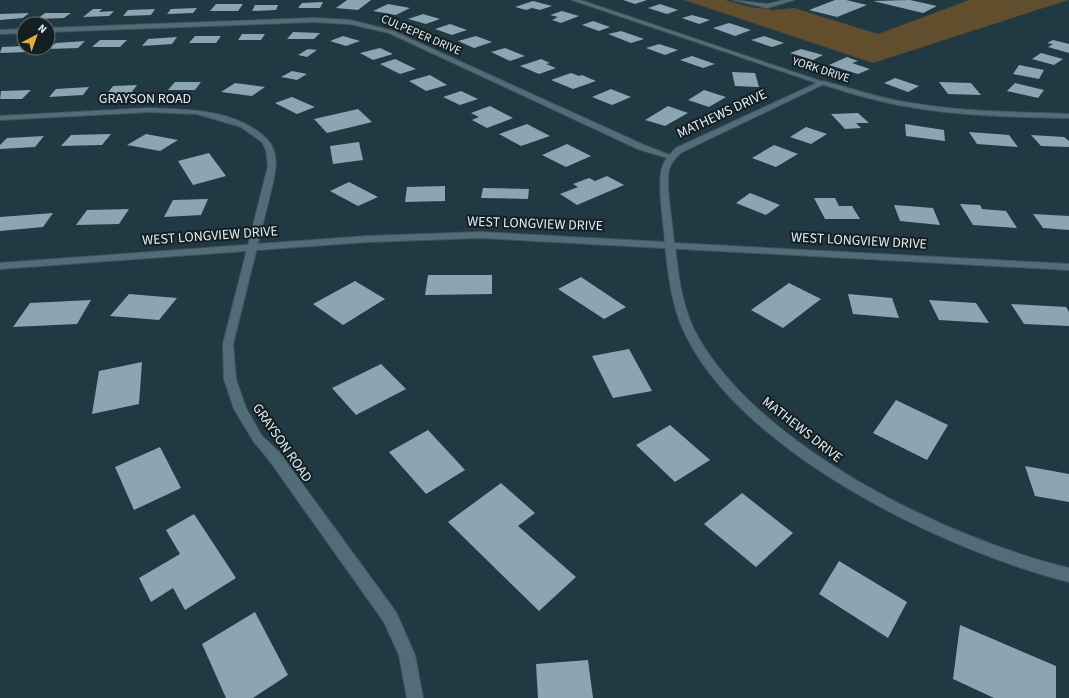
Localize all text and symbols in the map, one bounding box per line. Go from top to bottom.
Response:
street label: CULPEPER DRIVE [378,10,464,60]
north arrow [16,16,56,56]
text: N [35,21,50,37]
street label: YORK DRIVE [789,52,852,87]
street label: MATHEWS DRIVE [674,84,770,144]
street label: GRAYSON ROAD [99,89,191,109]
street label: WEST LONGVIEW DRIVE [467,212,603,236]
street label: WEST LONGVIEW DRIVE [141,221,279,251]
street label: WEST LONGVIEW DRIVE [791,227,927,255]
street label: MATHEWS DRIVE [758,392,846,468]
street label: GRAYSON ROAD [247,399,317,487]

